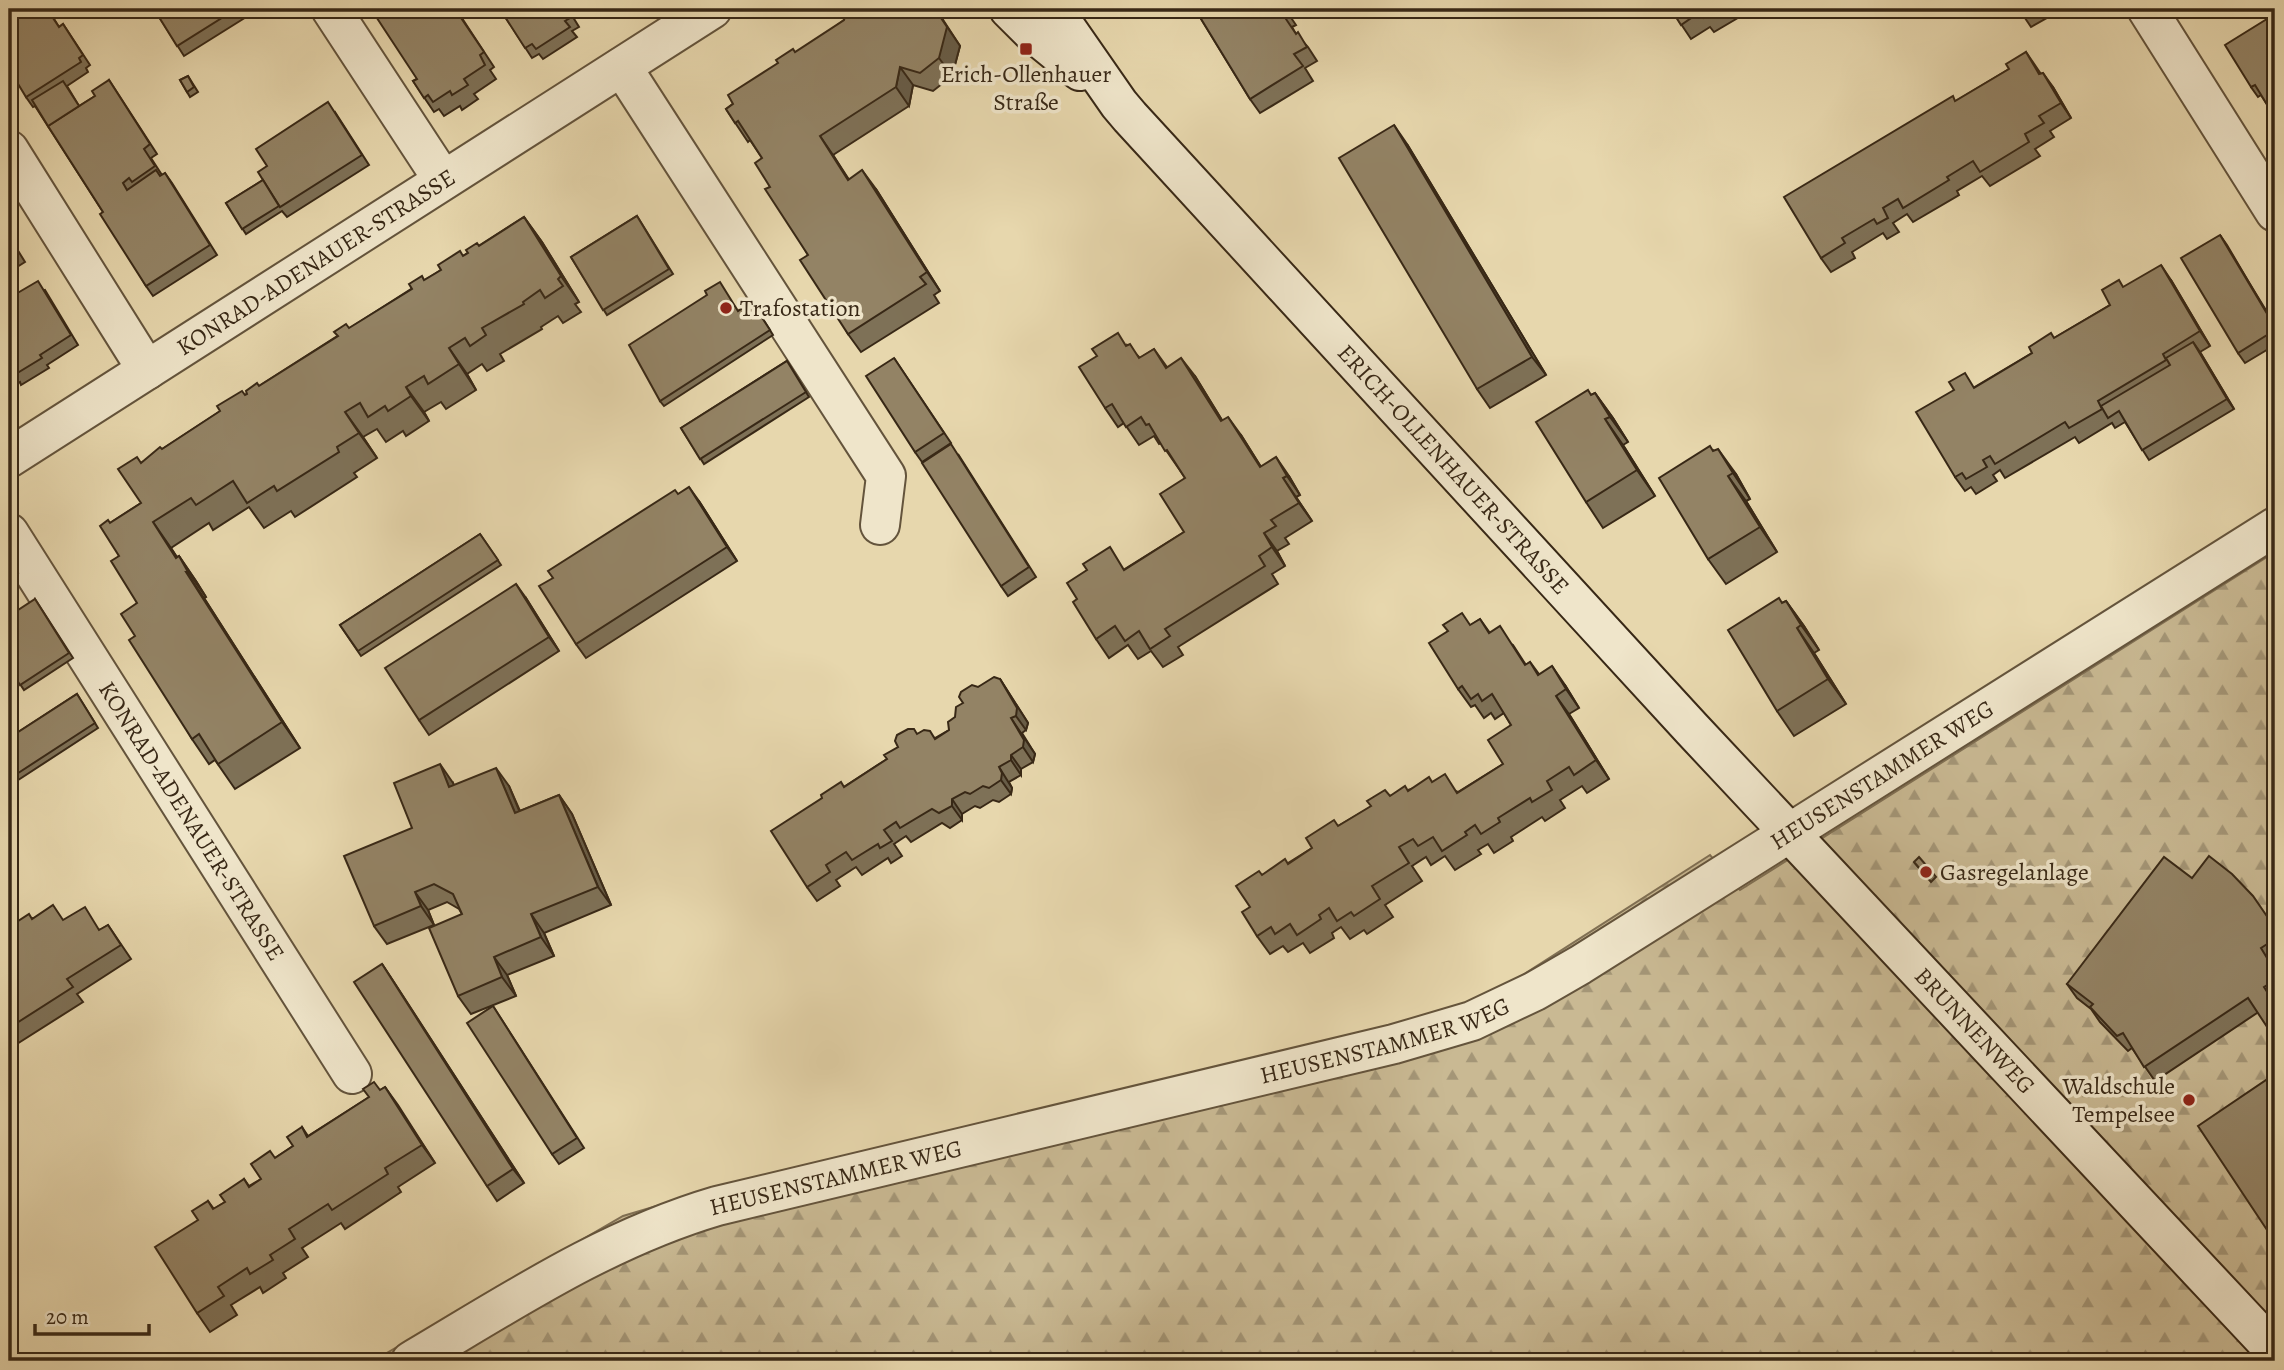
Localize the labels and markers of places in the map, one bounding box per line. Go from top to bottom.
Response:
marker: Erich-Ollenhauer Straße [1018,41,1034,57]
place label: Erich-Ollenhauer Straße [941,58,1111,118]
place label: Trafostation [740,292,861,324]
marker: Trafostation [718,300,734,316]
place label: Gasregelanlage [1940,856,2089,888]
marker: Gasregelanlage [1918,864,1934,880]
place label: Waldschule Tempelsee [2061,1070,2175,1130]
marker: Waldschule Tempelsee [2181,1092,2197,1108]

